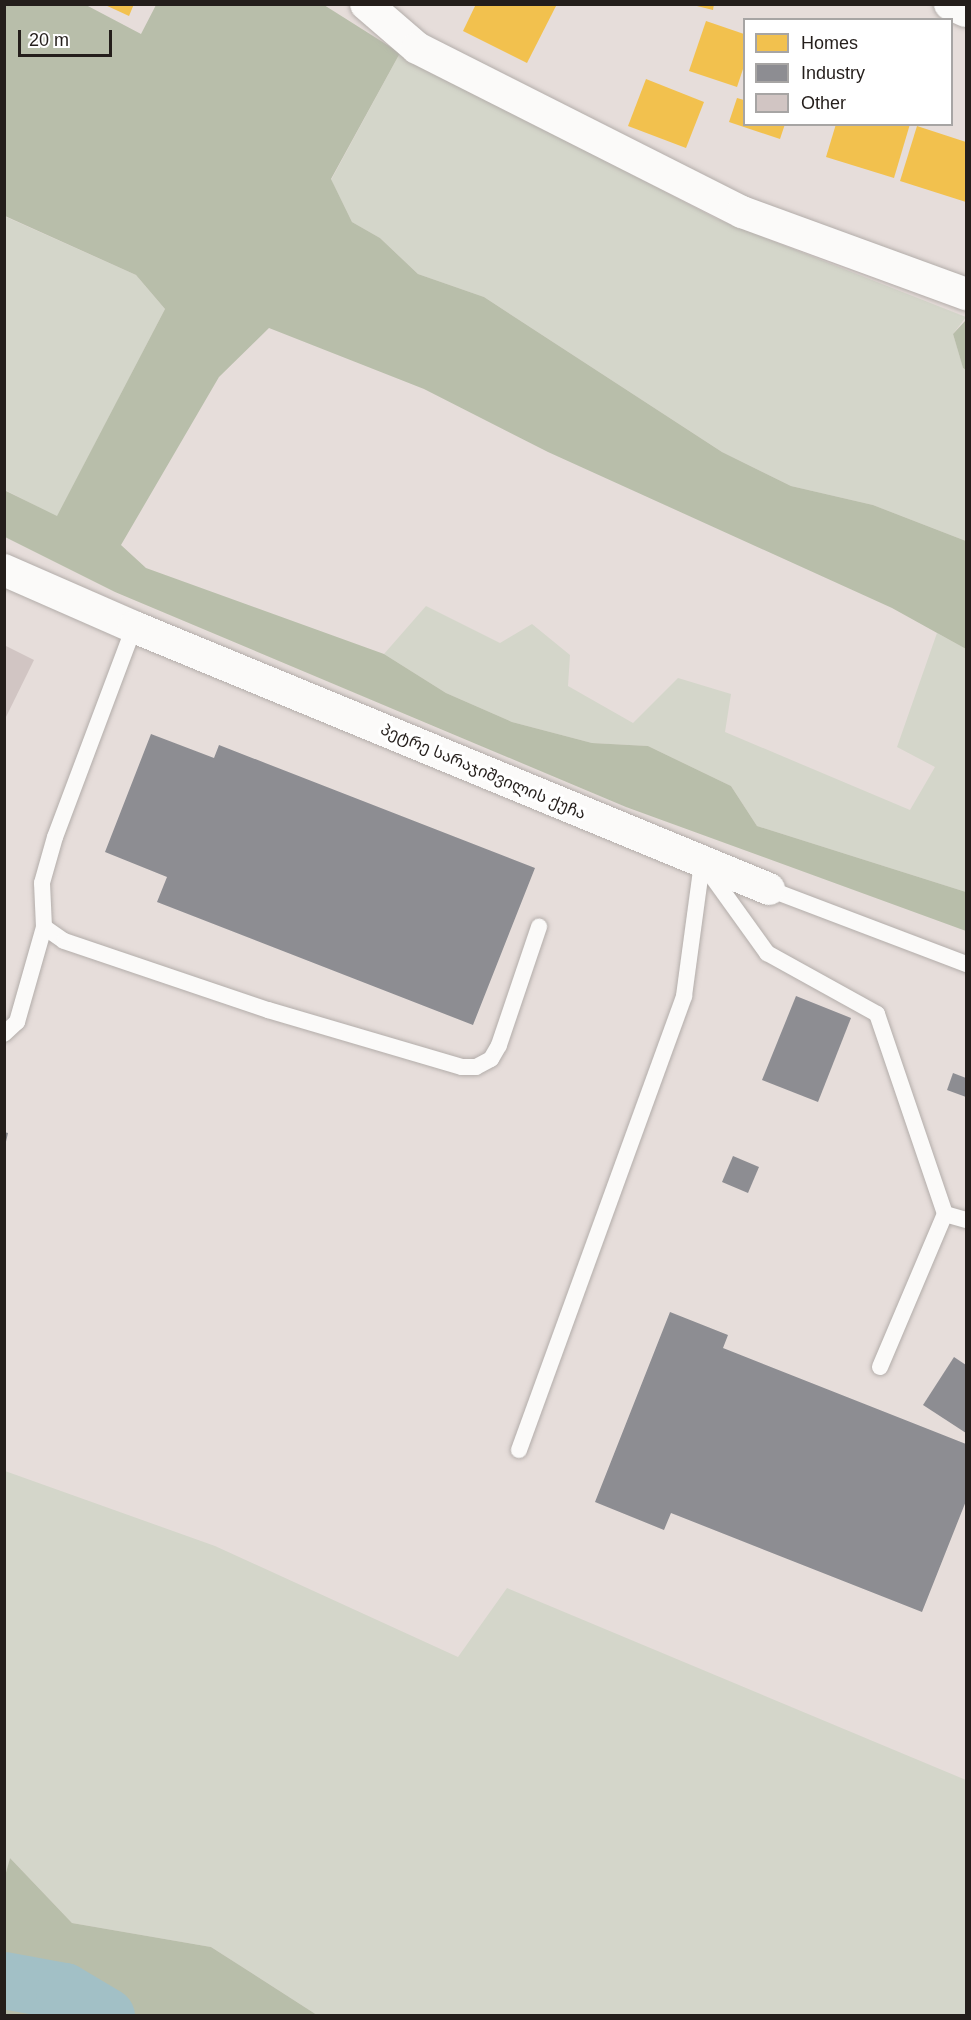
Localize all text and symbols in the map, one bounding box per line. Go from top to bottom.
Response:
scale bar [21,18,116,56]
legend [743,18,953,126]
text: 20 m [29,30,69,50]
text: Homes [801,33,858,53]
text: Industry [801,63,865,83]
text: Other [801,93,846,113]
street label: პეტრე სარაჯიშვილის ქუჩა [378,720,588,824]

